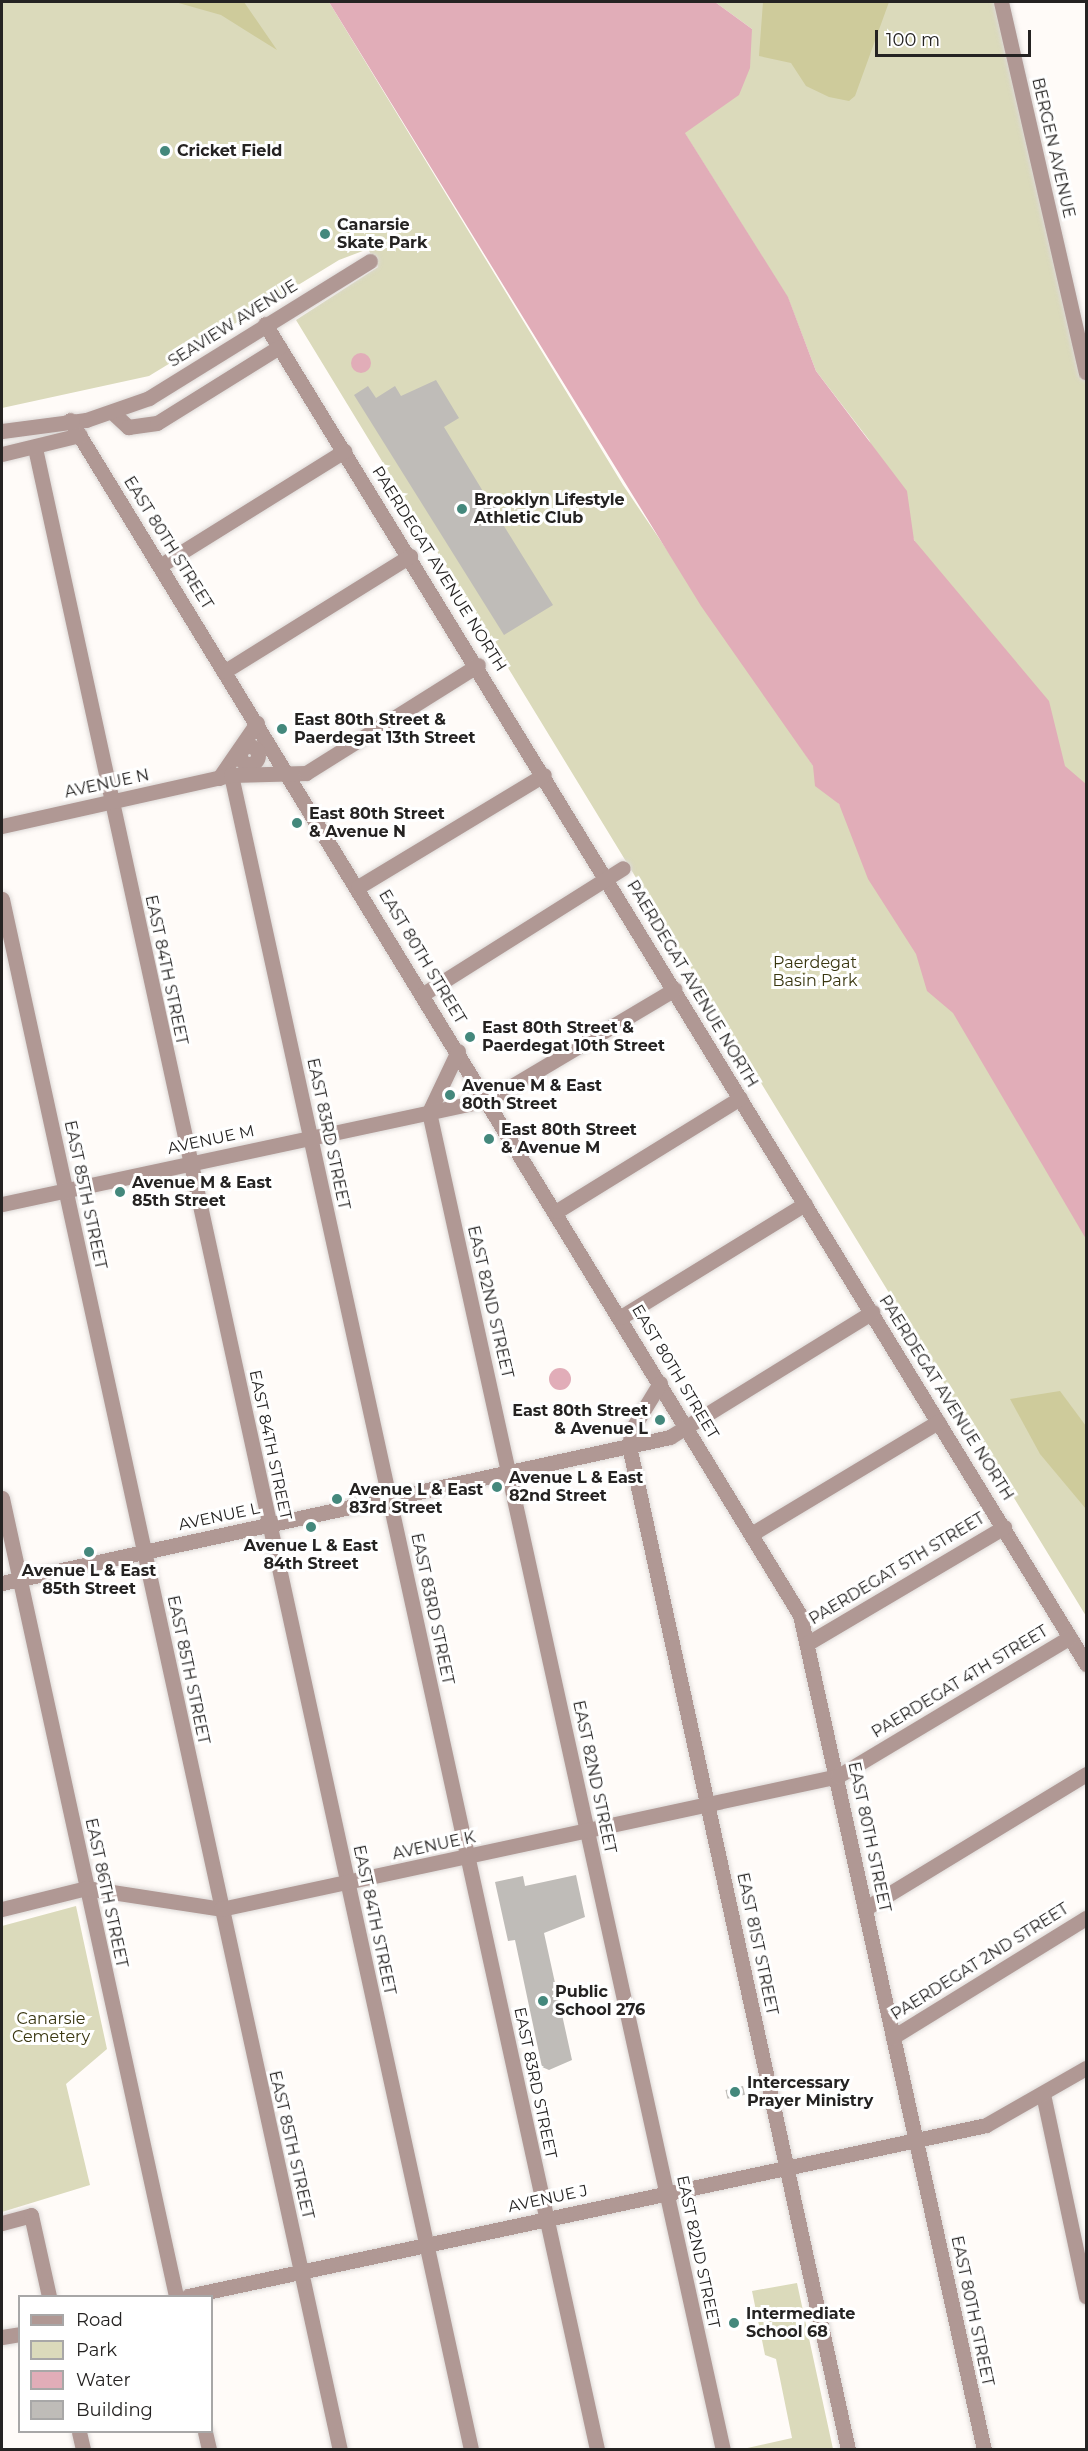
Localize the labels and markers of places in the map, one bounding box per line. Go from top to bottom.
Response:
place label: Cricket Field [177,141,282,161]
marker: Cricket Field [158,144,172,158]
place label: Canarsie Skate Park [337,215,427,253]
marker: Canarsie Skate Park [318,227,332,241]
place label: Brooklyn Lifestyle Athletic Club [474,490,625,528]
marker: Brooklyn Lifestyle Athletic Club [455,502,469,516]
place label: East 80th Street & Paerdegat 13th Street [294,710,475,748]
marker: East 80th Street & Paerdegat 13th Street [275,722,289,736]
place label: East 80th Street & Avenue N [309,804,445,842]
marker: East 80th Street & Avenue N [290,816,304,830]
place label: East 80th Street & Paerdegat 10th Street [482,1018,665,1056]
marker: East 80th Street & Paerdegat 10th Street [463,1030,477,1044]
place label: Avenue M & East 80th Street [462,1076,602,1114]
marker: Avenue M & East 80th Street [443,1088,457,1102]
place label: East 80th Street & Avenue M [501,1120,637,1158]
marker: East 80th Street & Avenue M [482,1132,496,1146]
place label: Avenue M & East 85th Street [132,1173,272,1211]
marker: Avenue M & East 85th Street [113,1185,127,1199]
place label: East 80th Street & Avenue L [512,1401,648,1439]
marker: East 80th Street & Avenue L [653,1413,667,1427]
place label: Avenue L & East 82nd Street [509,1468,643,1506]
place label: Avenue L & East 83rd Street [349,1480,483,1518]
marker: Avenue L & East 82nd Street [490,1480,504,1494]
marker: Avenue L & East 83rd Street [330,1492,344,1506]
marker: Avenue L & East 84th Street [304,1520,318,1534]
place label: Avenue L & East 84th Street [244,1536,378,1574]
marker: Avenue L & East 85th Street [82,1545,96,1559]
place label: Avenue L & East 85th Street [22,1561,156,1599]
place label: Public School 276 [555,1982,645,2020]
marker: Public School 276 [536,1994,550,2008]
place label: Intercessary Prayer Ministry [747,2073,873,2111]
marker: Intercessary Prayer Ministry [728,2085,742,2099]
place label: Intermediate School 68 [746,2304,855,2342]
marker: Intermediate School 68 [727,2316,741,2330]

